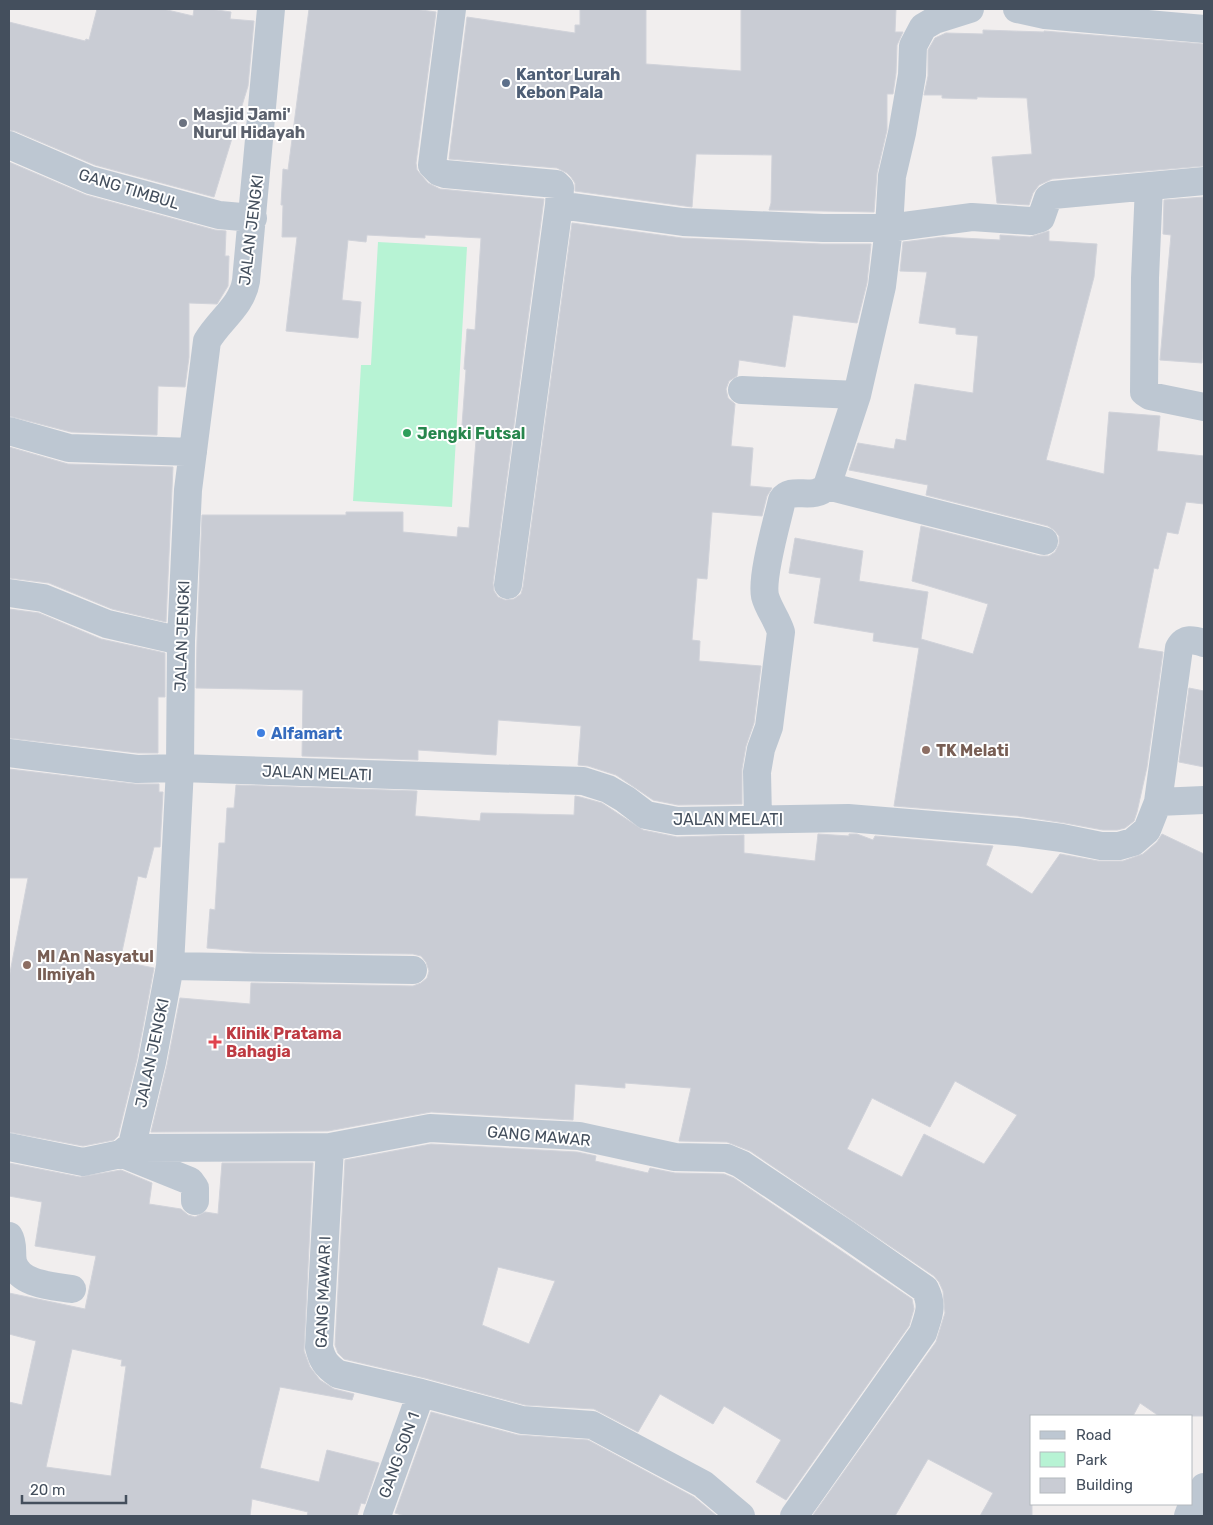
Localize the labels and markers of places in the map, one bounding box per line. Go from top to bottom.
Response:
place label: Kantor Lurah Kebon Pala [516,65,620,102]
marker: Kantor Lurah Kebon Pala [500,77,512,89]
place label: Masjid Jami' Nurul Hidayah [193,105,305,142]
marker: Masjid Jami' Nurul Hidayah [177,117,189,129]
place label: Jengki Futsal [417,424,525,443]
marker: Jengki Futsal [401,427,413,439]
place label: Alfamart [271,724,343,743]
marker: Alfamart [255,727,267,739]
place label: TK Melati [936,741,1009,760]
marker: TK Melati [920,744,932,756]
place label: MI An Nasyatul Ilmiyah [37,947,154,984]
marker: MI An Nasyatul Ilmiyah [21,959,33,971]
place label: Klinik Pratama Bahagia [226,1024,342,1061]
marker: Klinik Pratama Bahagia [208,1035,222,1049]

